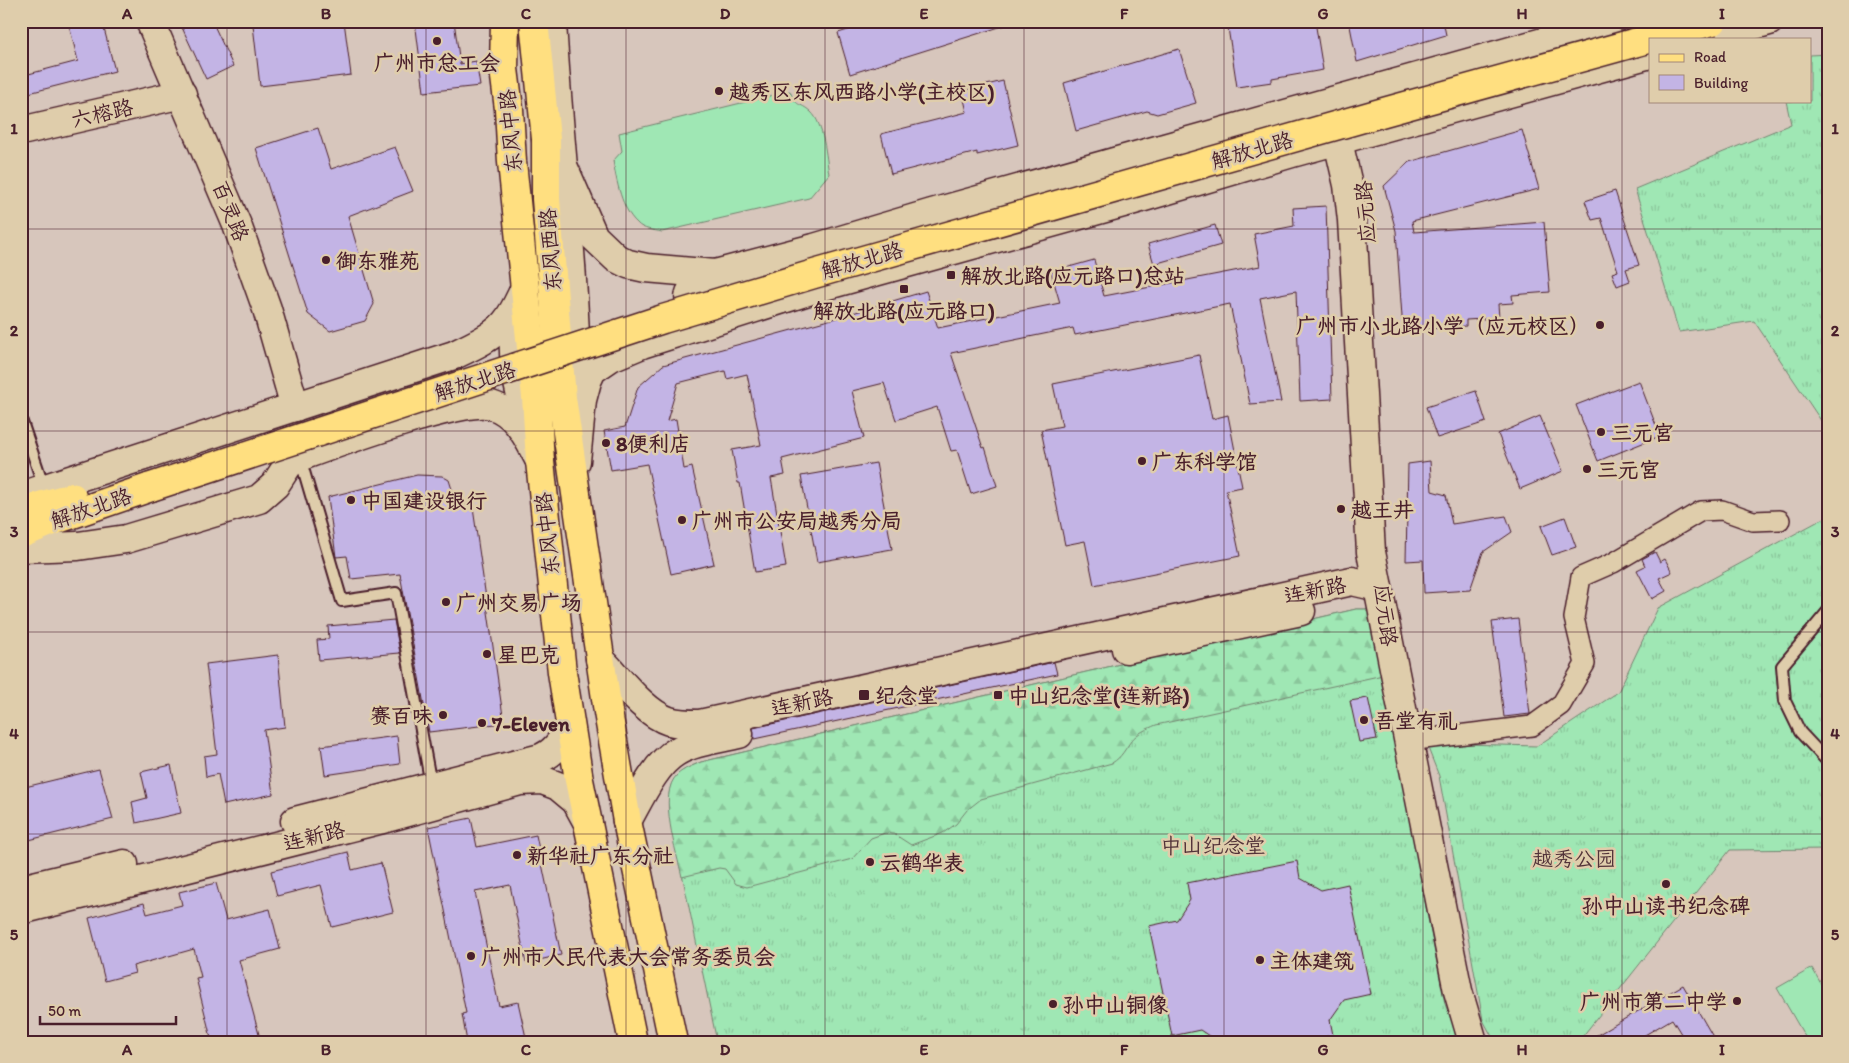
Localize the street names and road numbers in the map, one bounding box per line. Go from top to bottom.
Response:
street label: 东风中路 [494,88,526,174]
street label: 六榕路 [68,94,136,132]
street label: 解放北路 [1208,126,1296,174]
street label: 百灵路 [208,177,254,245]
street label: 应元路 [1350,180,1380,244]
street label: 东风西路 [535,207,565,293]
street label: 解放北路 [818,236,906,284]
street label: 解放北路 [431,356,519,406]
street label: 解放北路 [47,483,135,533]
street label: 东风中路 [530,491,564,577]
street label: 连新路 [1282,572,1348,608]
street label: 应元路 [1370,582,1402,648]
street label: 连新路 [769,683,835,721]
street label: 连新路 [280,816,348,856]

